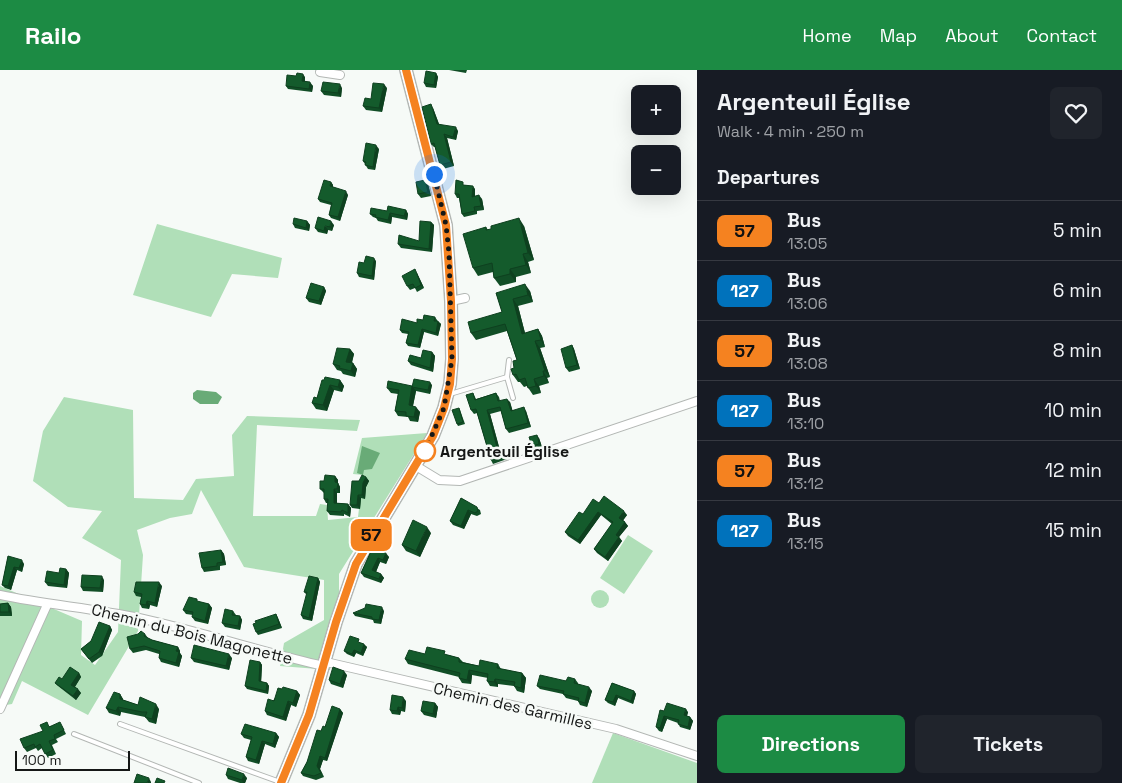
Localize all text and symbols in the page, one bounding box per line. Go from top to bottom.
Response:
text: Railo [25,20,82,51]
text: Home [803,24,852,47]
text: Map [880,24,917,47]
text: About [945,24,999,47]
text: Contact [1027,24,1097,47]
map controls [631,85,681,195]
button: + [631,85,681,135]
text: Argenteuil Église [717,86,911,117]
button: heart [1050,87,1102,139]
text: Walk · 4 min · 250 m [717,121,864,142]
button: − [631,145,681,195]
your location [422,162,447,187]
text: Departures [717,165,820,190]
text: Bus [787,208,821,233]
text: 5 min [1053,218,1102,243]
text: 57 [734,219,755,242]
text: 13:05 [787,233,827,254]
text: Bus [787,268,821,293]
text: 6 min [1053,278,1102,303]
text: 127 [730,279,759,302]
text: 13:06 [787,293,827,314]
text: Bus [787,328,821,353]
text: 8 min [1053,338,1102,363]
text: 57 [734,339,755,362]
text: 13:08 [787,353,828,374]
text: Bus [787,388,821,413]
text: 10 min [1044,398,1102,423]
text: 127 [730,399,759,422]
text: 13:10 [787,413,824,434]
marker: Argenteuil Église [414,440,436,462]
place label: Argenteuil Église [440,441,569,462]
text: Bus [787,448,821,473]
text: 12 min [1045,458,1102,483]
text: 57 [734,459,755,482]
text: 13:12 [787,473,824,494]
text: Bus [787,508,821,533]
text: 15 min [1045,518,1102,543]
line badge: 57 [348,519,394,551]
text: 127 [730,519,759,542]
text: 57 [361,523,381,546]
text: 13:15 [787,533,824,554]
street label: Chemin du Bois Magonette [89,599,295,669]
street label: Chemin des Garmilles [431,677,595,735]
button: Directions [717,715,905,773]
button: Tickets [915,715,1102,773]
scale bar [15,748,130,771]
text: 100 m [22,751,61,769]

